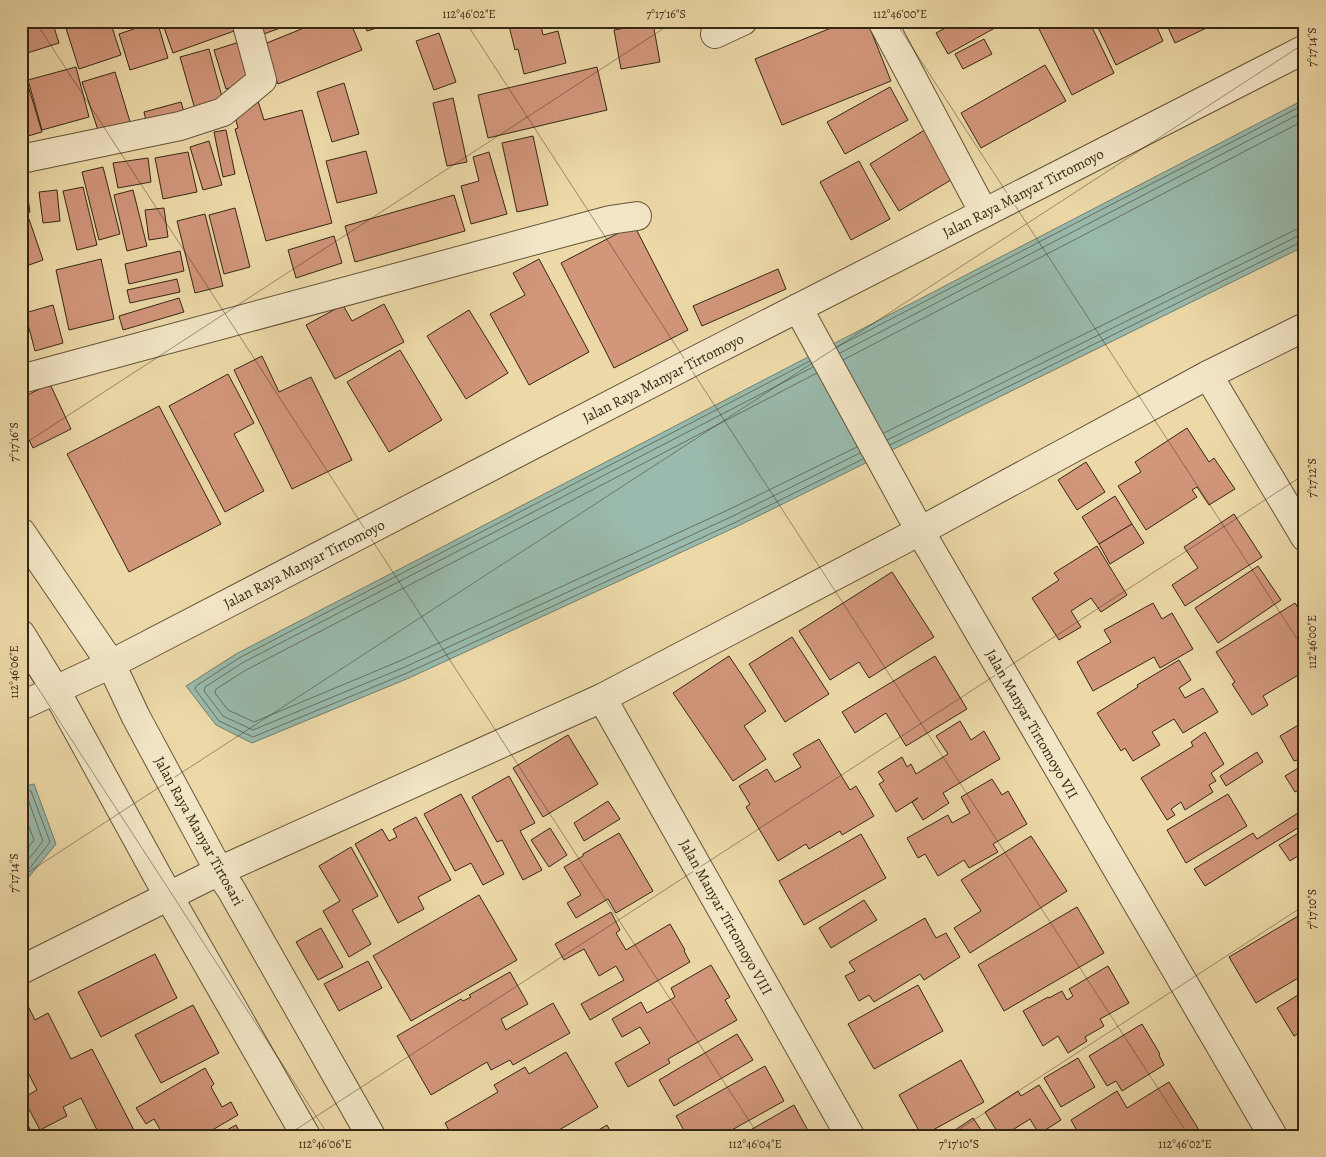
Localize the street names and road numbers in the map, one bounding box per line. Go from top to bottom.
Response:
street label: Jalan Raya Manyar Tirtomoyo [939,144,1107,242]
street label: Jalan Raya Manyar Tirtomoyo [579,329,747,427]
street label: Jalan Raya Manyar Tirtomoyo [220,515,388,613]
street label: Jalan Manyar Tirtomoyo VII [981,646,1083,802]
street label: Jalan Raya Manyar Tirtosari [150,753,248,909]
street label: Jalan Manyar Tirtomoyo VIII [675,836,777,998]

